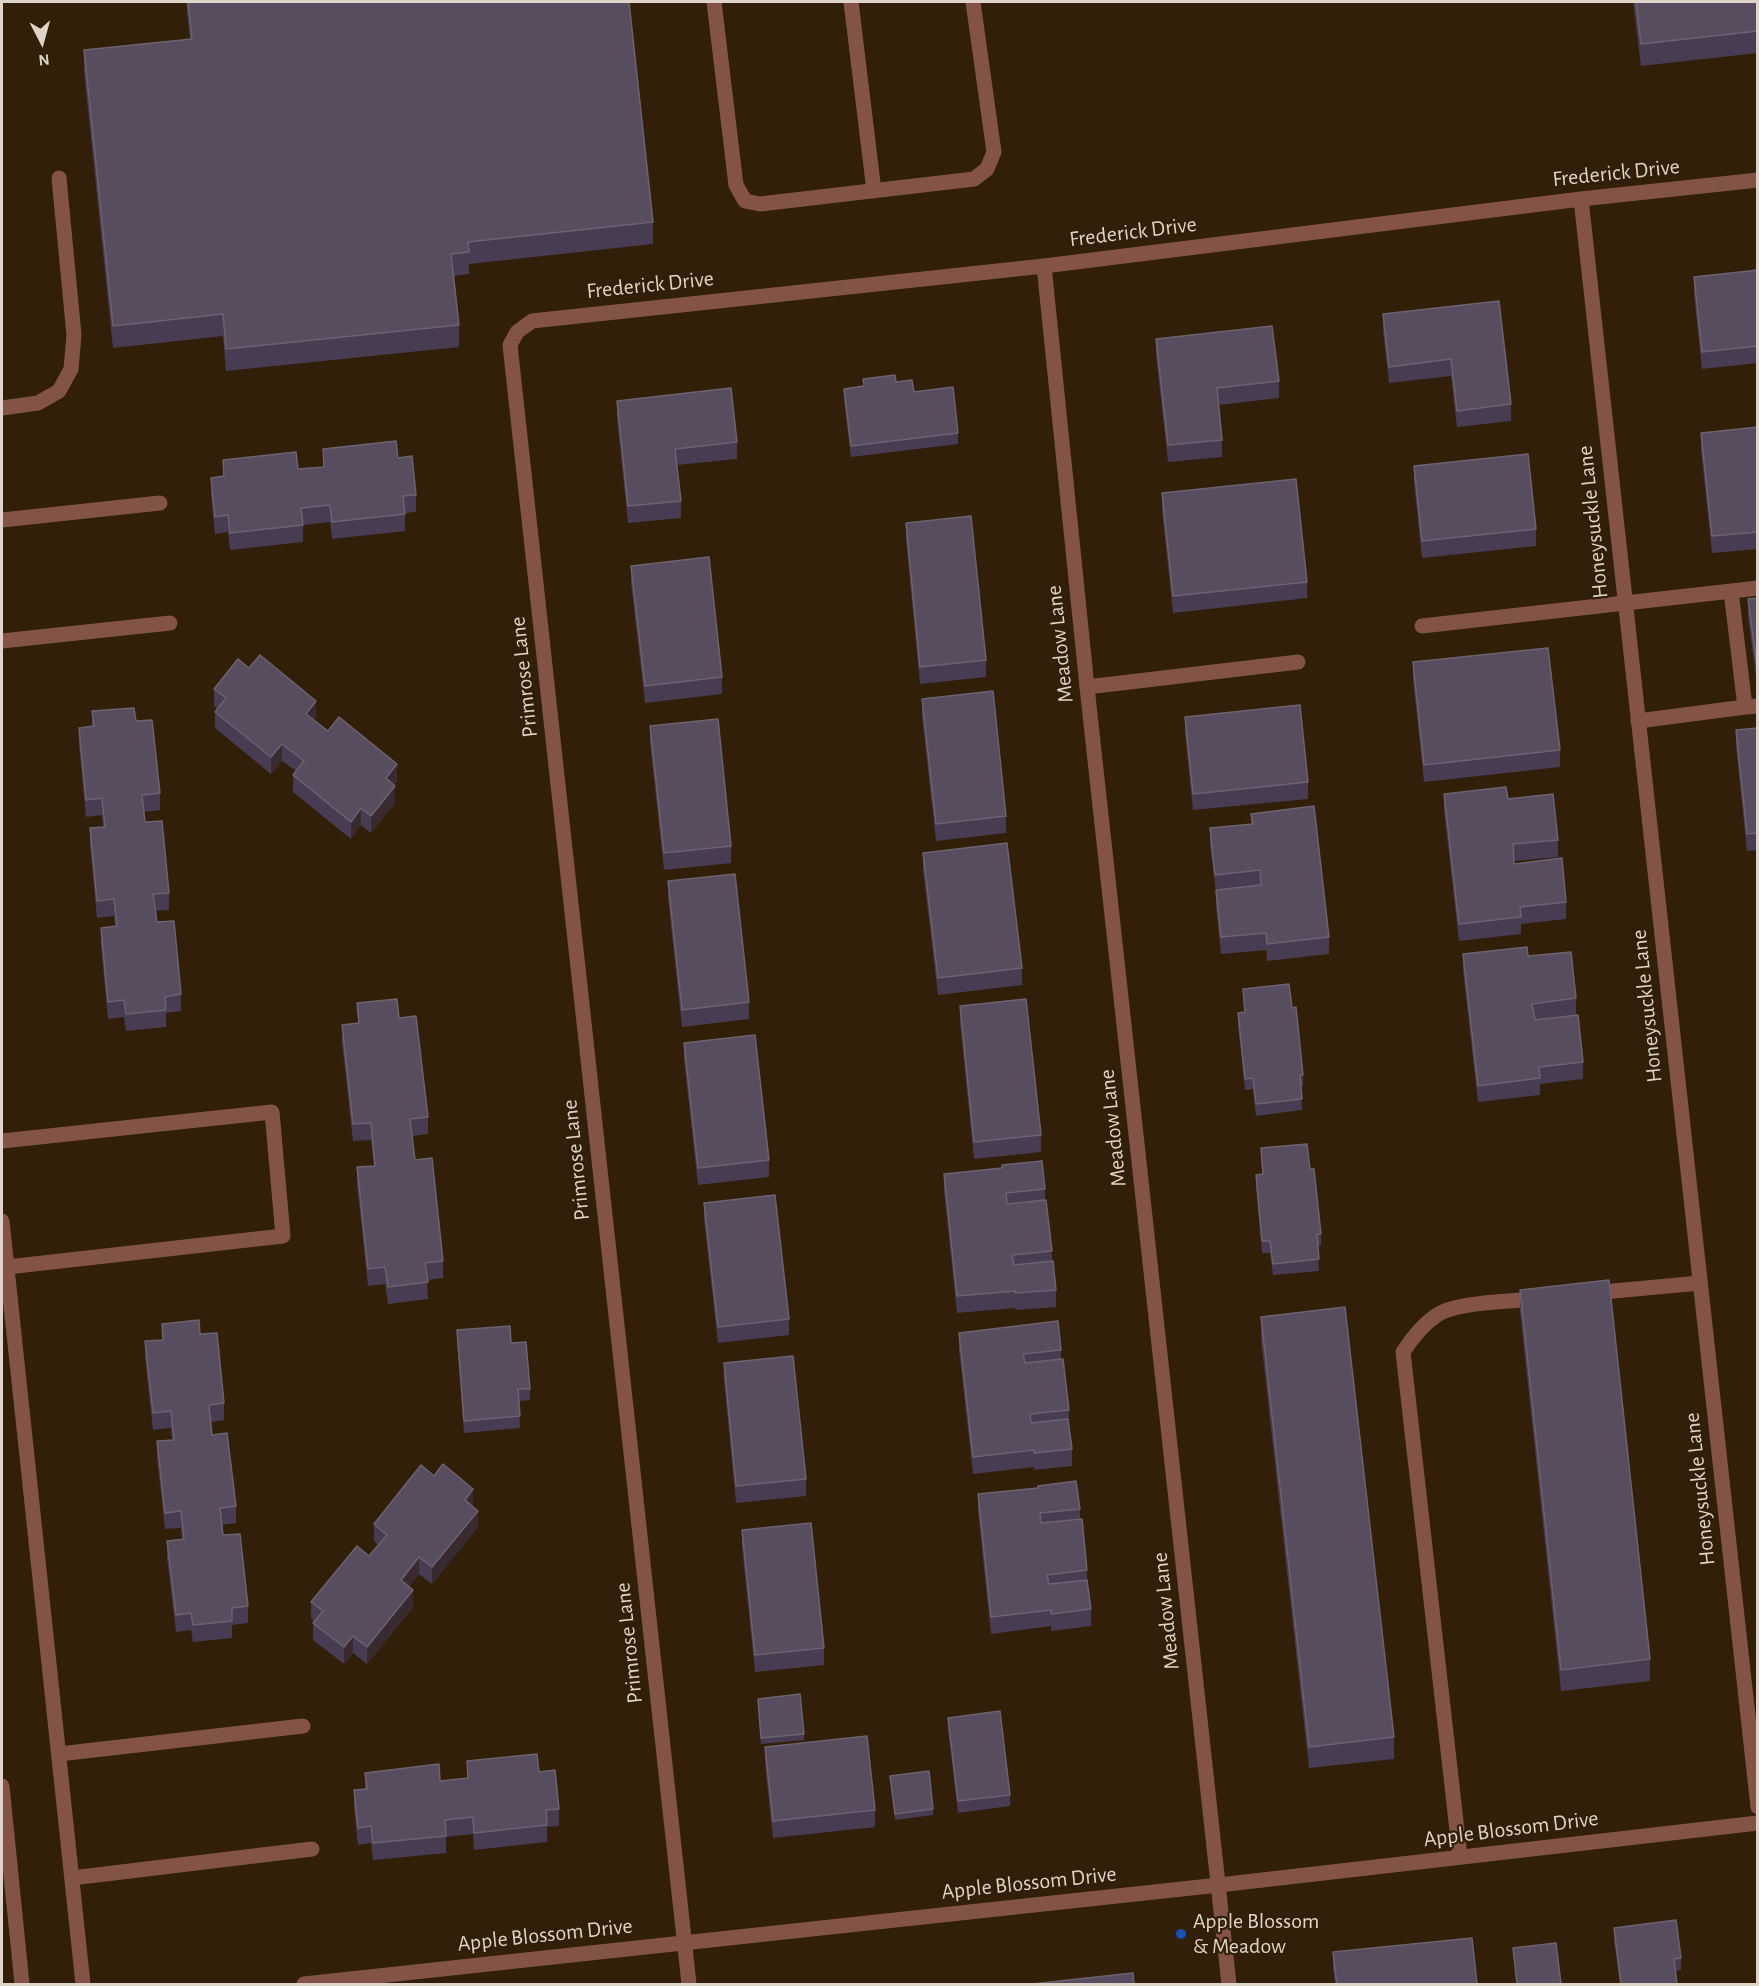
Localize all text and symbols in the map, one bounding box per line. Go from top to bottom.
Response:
north arrow [12,12,72,72]
text: N [38,51,50,68]
street label: Frederick Drive [1551,153,1681,193]
street label: Frederick Drive [1068,211,1198,253]
street label: Frederick Drive [585,265,715,305]
street label: Honeysuckle Lane [1572,444,1614,600]
street label: Meadow Lane [1041,584,1079,704]
street label: Primrose Lane [505,615,543,739]
street label: Honeysuckle Lane [1626,928,1668,1084]
street label: Meadow Lane [1094,1068,1132,1188]
street label: Primrose Lane [557,1098,595,1222]
street label: Honeysuckle Lane [1679,1411,1721,1567]
street label: Meadow Lane [1147,1551,1185,1671]
street label: Primrose Lane [610,1581,648,1705]
street label: Apple Blossom Drive [1422,1805,1600,1853]
street label: Apple Blossom Drive [940,1861,1118,1905]
place label: Apple Blossom & Meadow [1193,1908,1319,1960]
street label: Apple Blossom Drive [456,1913,634,1957]
marker: Apple Blossom & Meadow [1174,1927,1188,1941]

